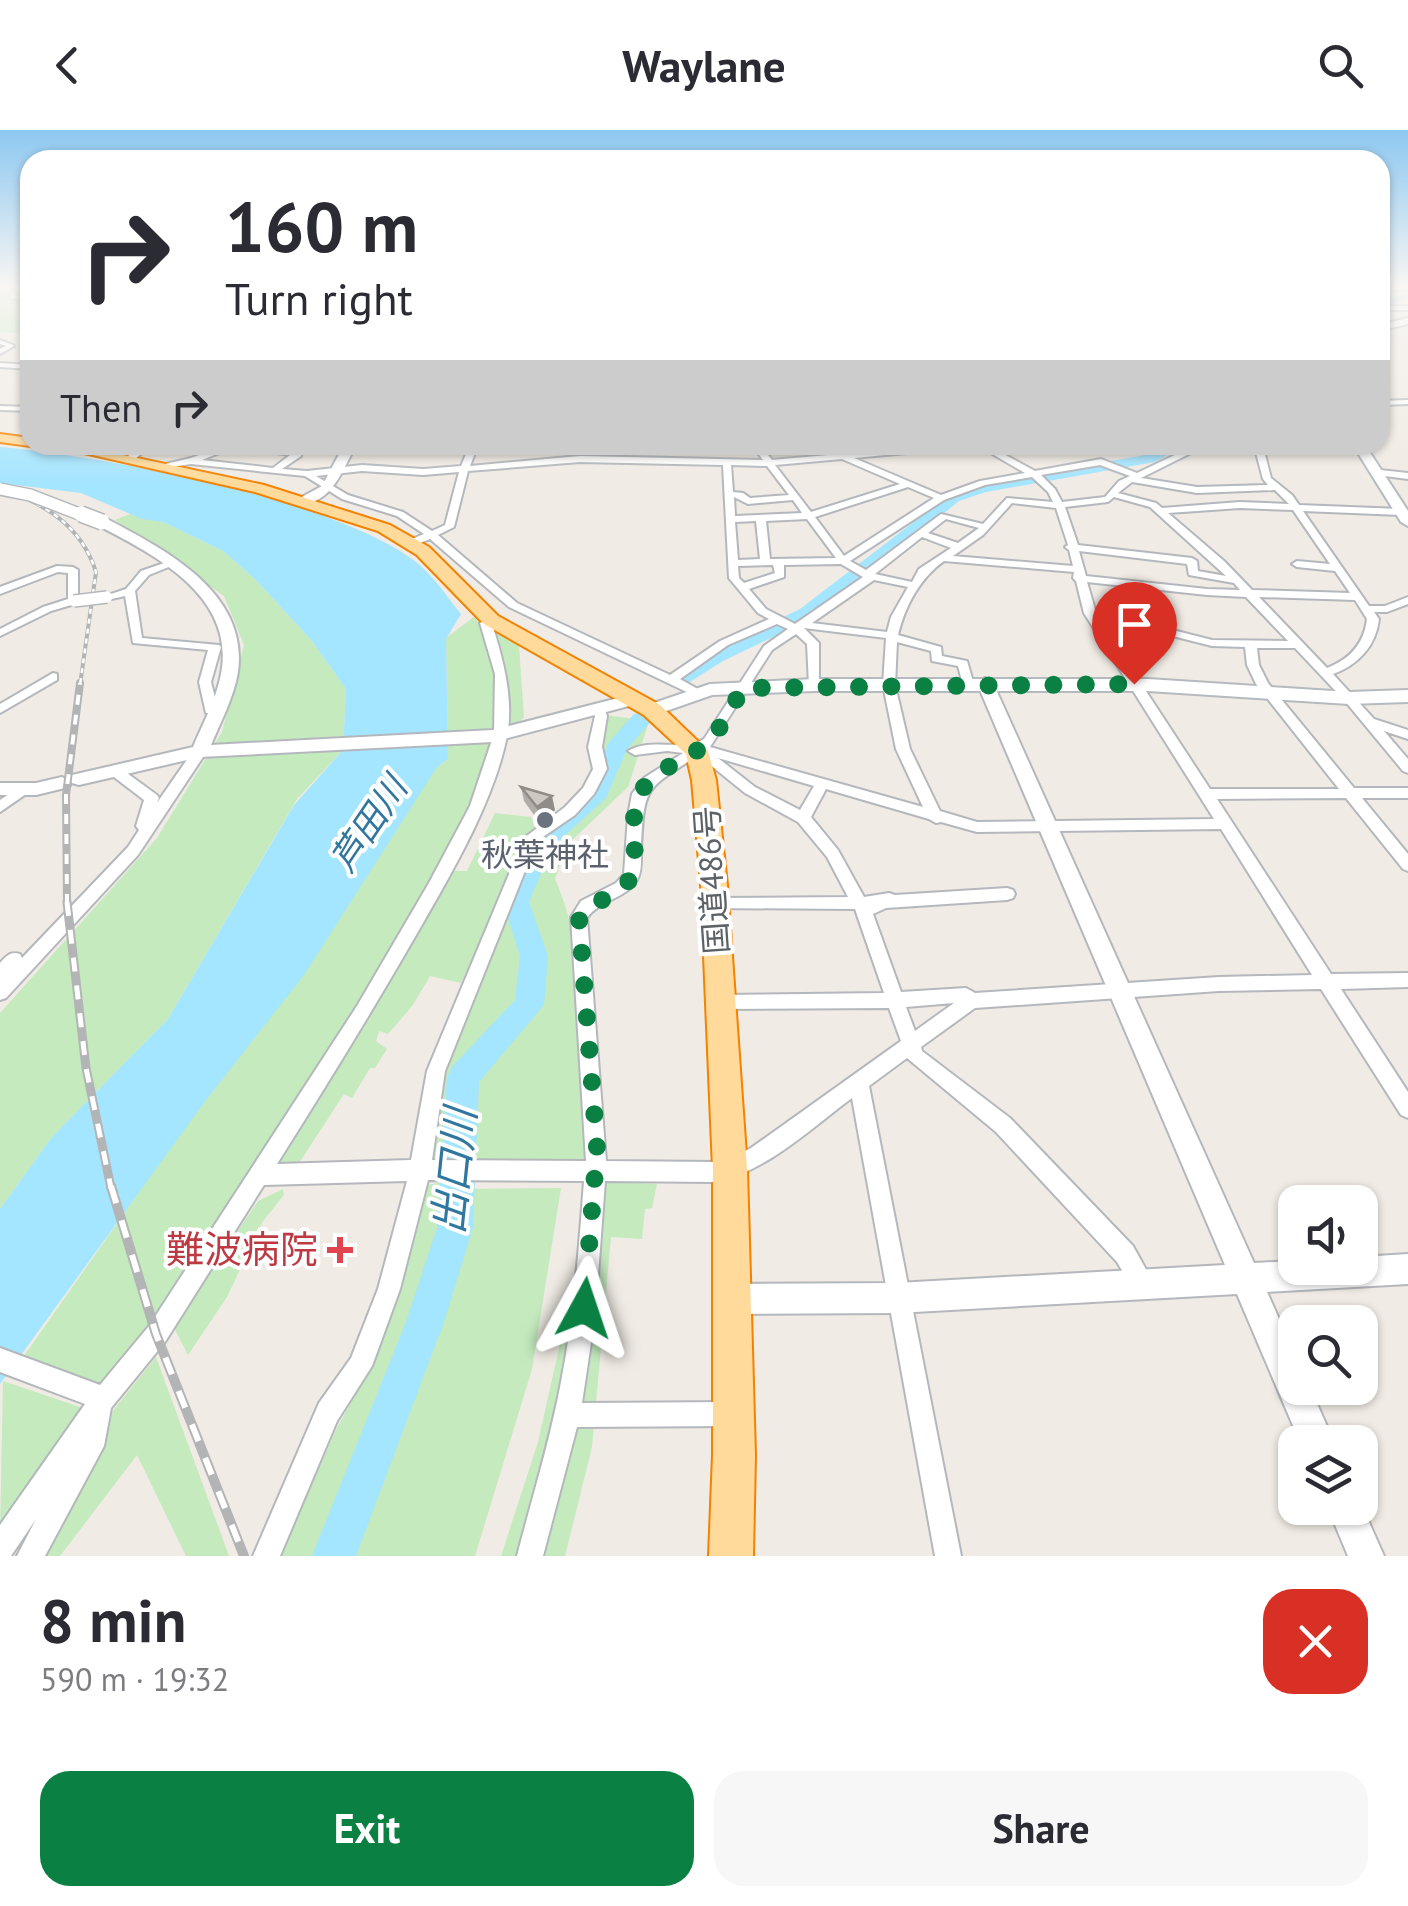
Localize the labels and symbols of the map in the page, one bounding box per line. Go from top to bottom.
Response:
pin [1092,582,1177,685]
water label: 芦田川 [320,764,419,880]
street label: 国道486号 [685,805,737,956]
marker: 秋葉神社 [534,809,556,831]
place label: 秋葉神社 [481,833,609,875]
water label: 出口川 [420,1101,488,1236]
place label: 難波病院 [166,1224,318,1273]
marker: 難波病院 [327,1237,353,1263]
position arrow [532,1256,636,1360]

